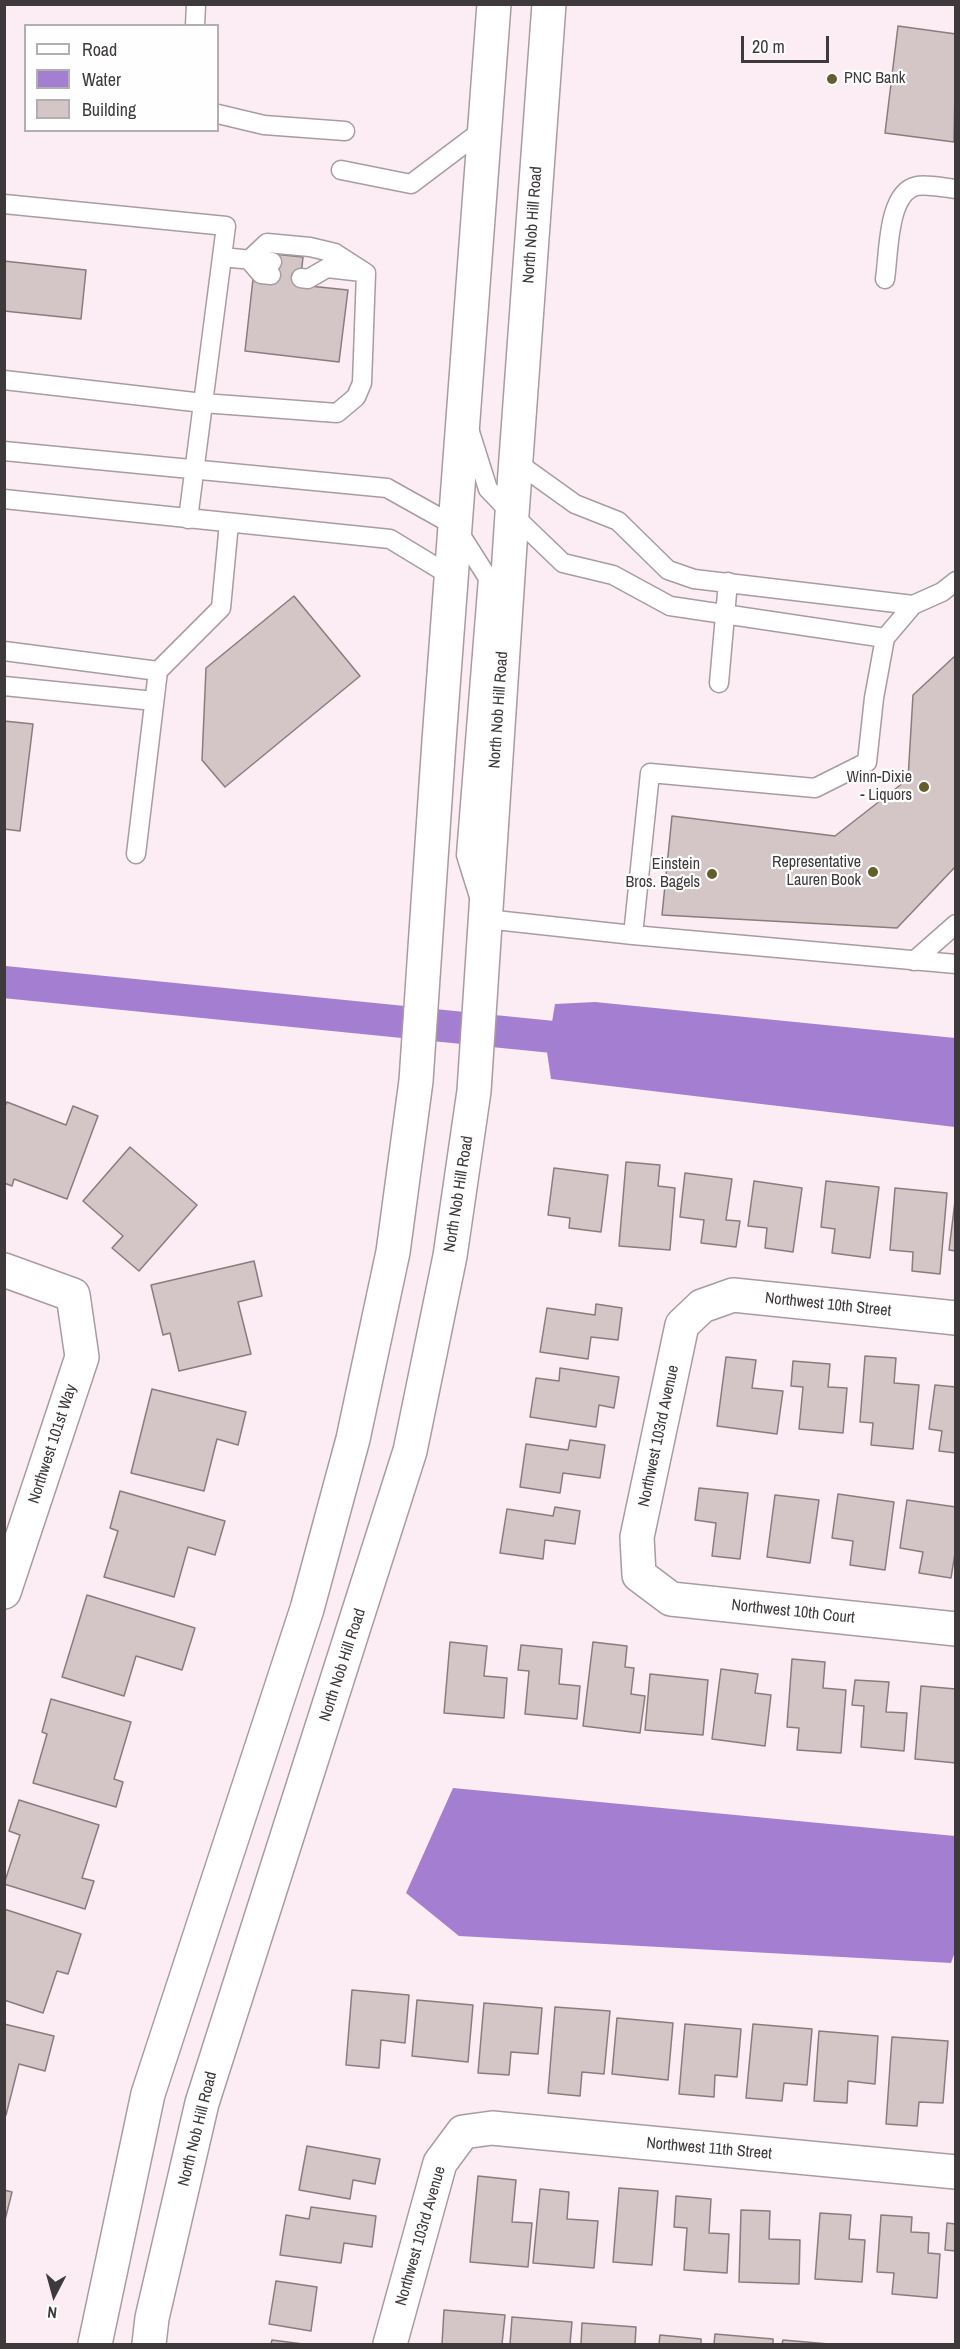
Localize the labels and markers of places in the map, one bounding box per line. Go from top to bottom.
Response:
place label: PNC Bank [844,69,905,89]
marker: PNC Bank [825,72,839,86]
place label: Winn-Dixie - Liquors [846,768,912,806]
marker: Winn-Dixie - Liquors [917,780,931,794]
place label: Representative Lauren Book [772,853,861,891]
place label: Einstein Bros. Bagels [626,855,700,893]
marker: Representative Lauren Book [866,865,880,879]
marker: Einstein Bros. Bagels [705,867,719,881]

